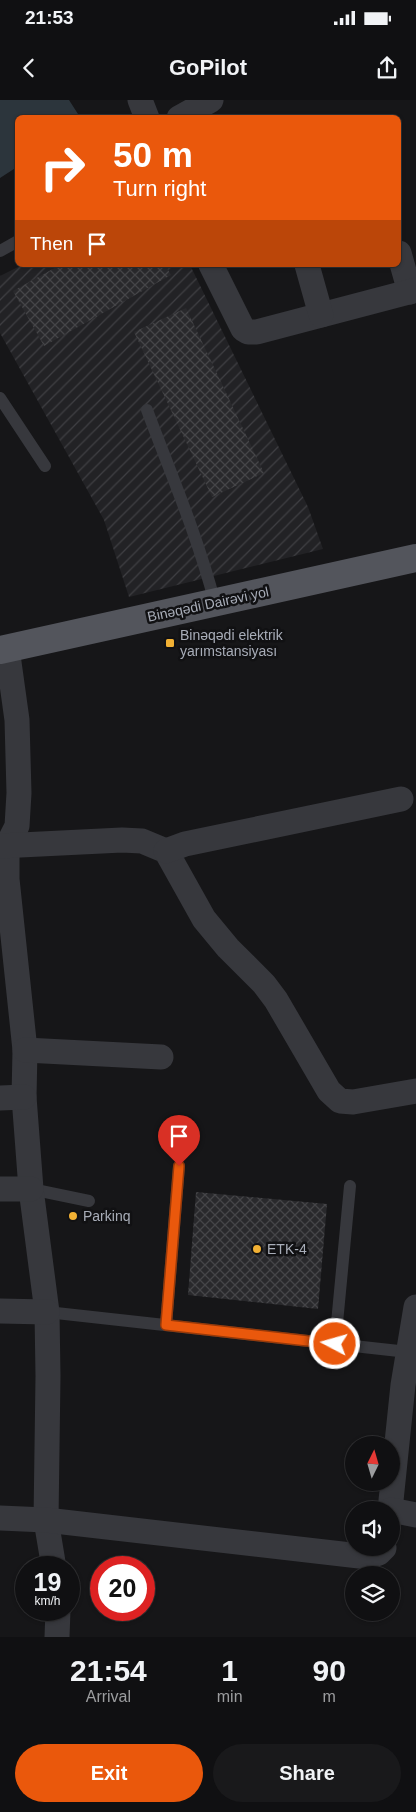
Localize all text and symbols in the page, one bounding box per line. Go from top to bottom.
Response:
text: 21:53 [25,7,74,28]
icon: back [15,54,43,82]
icon: share [373,54,401,82]
text: GoPilot [169,55,247,80]
icon: right [30,135,95,200]
text: 50 m [113,135,193,174]
text: Turn right [113,176,206,201]
icon: arrive [83,230,111,258]
text: Then [30,233,73,254]
street label: Binəqədi Dairəvi yol [146,583,270,625]
place label: Binəqədi elektrik yarımstansiyası [180,627,284,659]
marker: Binəqədi elektrik yarımstansiyası [164,637,176,649]
pin [158,1115,200,1166]
icon: arrive [165,1122,193,1150]
place label: Parkinq [83,1208,130,1224]
marker: Parkinq [67,1210,79,1222]
place label: ETK-4 [267,1241,307,1257]
marker: ETK-4 [251,1243,263,1255]
position arrow [308,1317,360,1369]
north arrow [345,1436,400,1491]
map controls [345,1436,400,1621]
button: sound [345,1501,400,1556]
speed limit sign: 20 [90,1556,155,1621]
button: layers [345,1566,400,1621]
text: 19 [34,1568,61,1596]
text: km/h [34,1594,61,1608]
text: 21:54 [70,1654,147,1687]
text: 1 [221,1654,238,1687]
text: 90 [313,1654,346,1687]
text: Arrival [86,1688,131,1705]
text: min [217,1688,243,1705]
text: m [323,1688,336,1705]
button: Exit [15,1744,203,1802]
button: Share [213,1744,401,1802]

